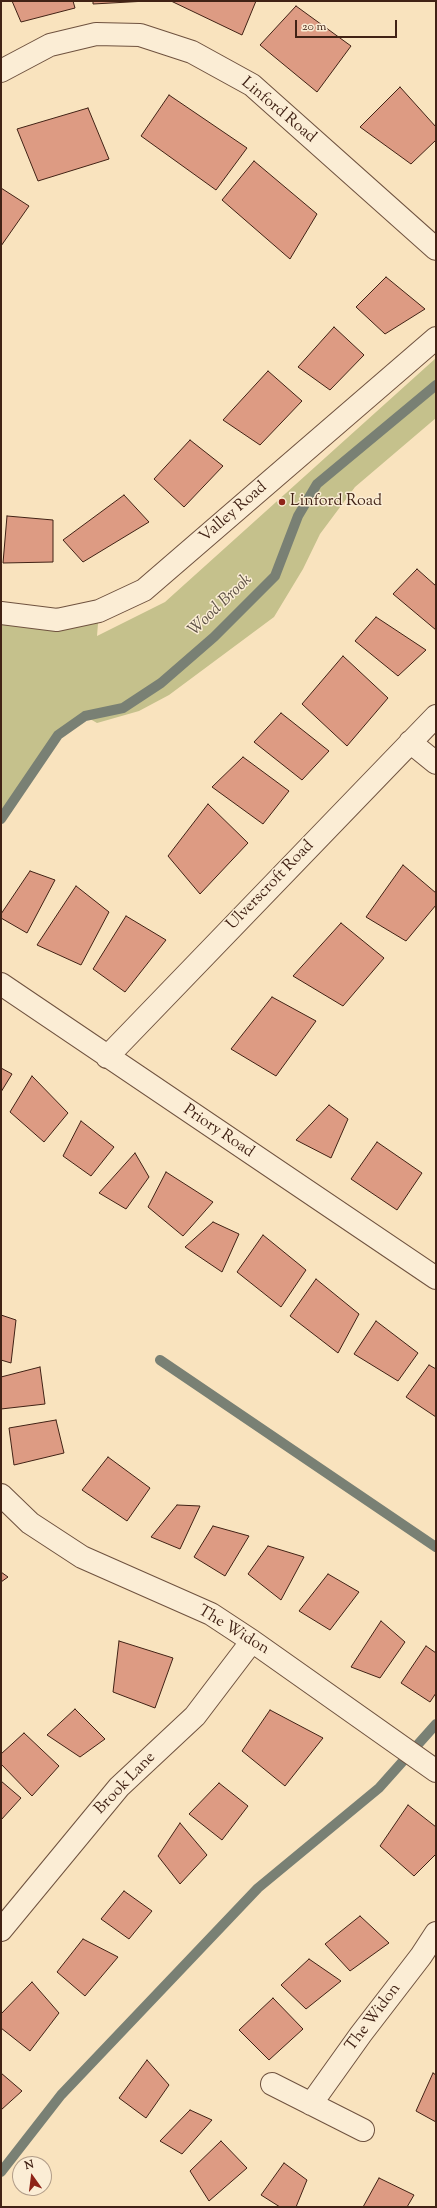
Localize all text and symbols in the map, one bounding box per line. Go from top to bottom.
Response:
scale bar [297,12,399,38]
text: 20 m [302,18,326,36]
street label: Linford Road [237,74,319,148]
street label: Valley Road [197,479,271,547]
place label: Linford Road [290,492,382,512]
marker: Linford Road [277,497,287,507]
water label: Wood Brook [185,571,257,641]
street label: Ulverscroft Road [223,837,319,935]
street label: Priory Road [179,1101,257,1163]
street label: The Widon [194,1602,272,1660]
street label: Brook Lane [92,1749,160,1819]
street label: The Widon [342,1980,406,2056]
north arrow [12,2156,52,2196]
text: N [23,2157,36,2174]

